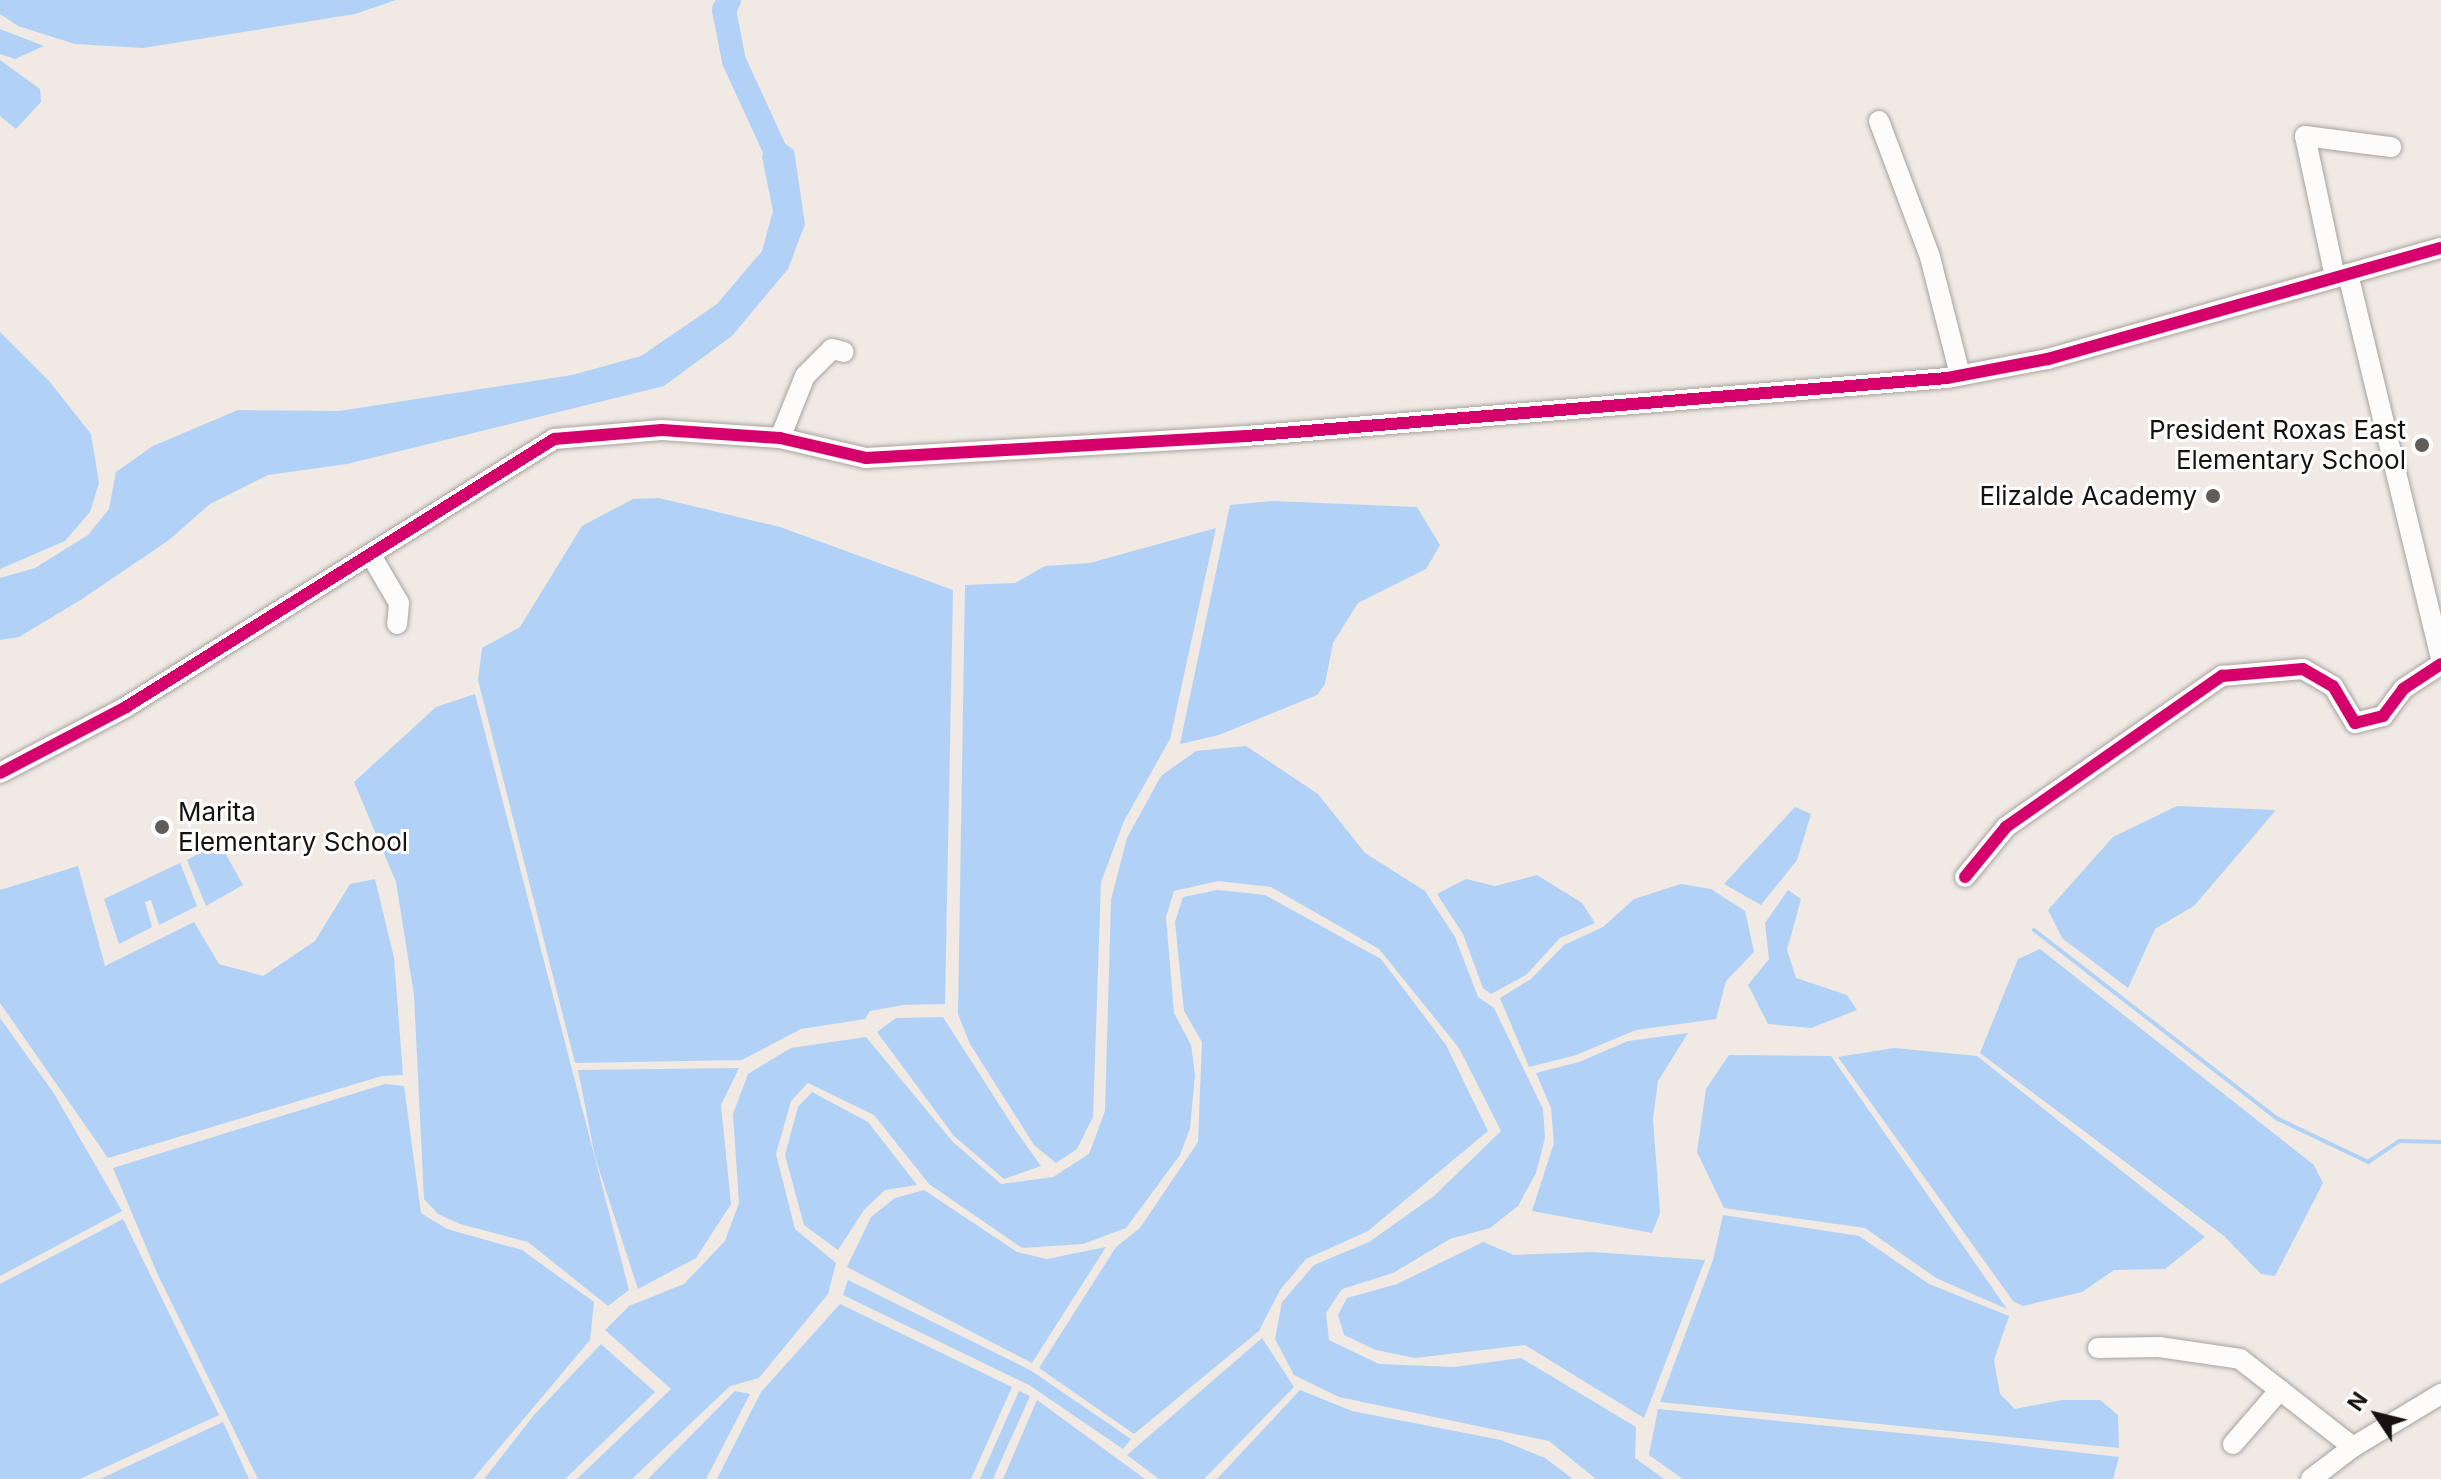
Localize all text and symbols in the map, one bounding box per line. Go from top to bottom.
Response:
place label: President Roxas East Elementary School [2149,414,2406,476]
marker: President Roxas East Elementary School [2413,436,2431,454]
place label: Elizalde Academy [1979,480,2197,512]
marker: Elizalde Academy [2204,487,2222,505]
place label: Marita Elementary School [178,796,408,858]
marker: Marita Elementary School [153,818,171,836]
north arrow [2337,1375,2417,1455]
text: N [2342,1387,2373,1416]

